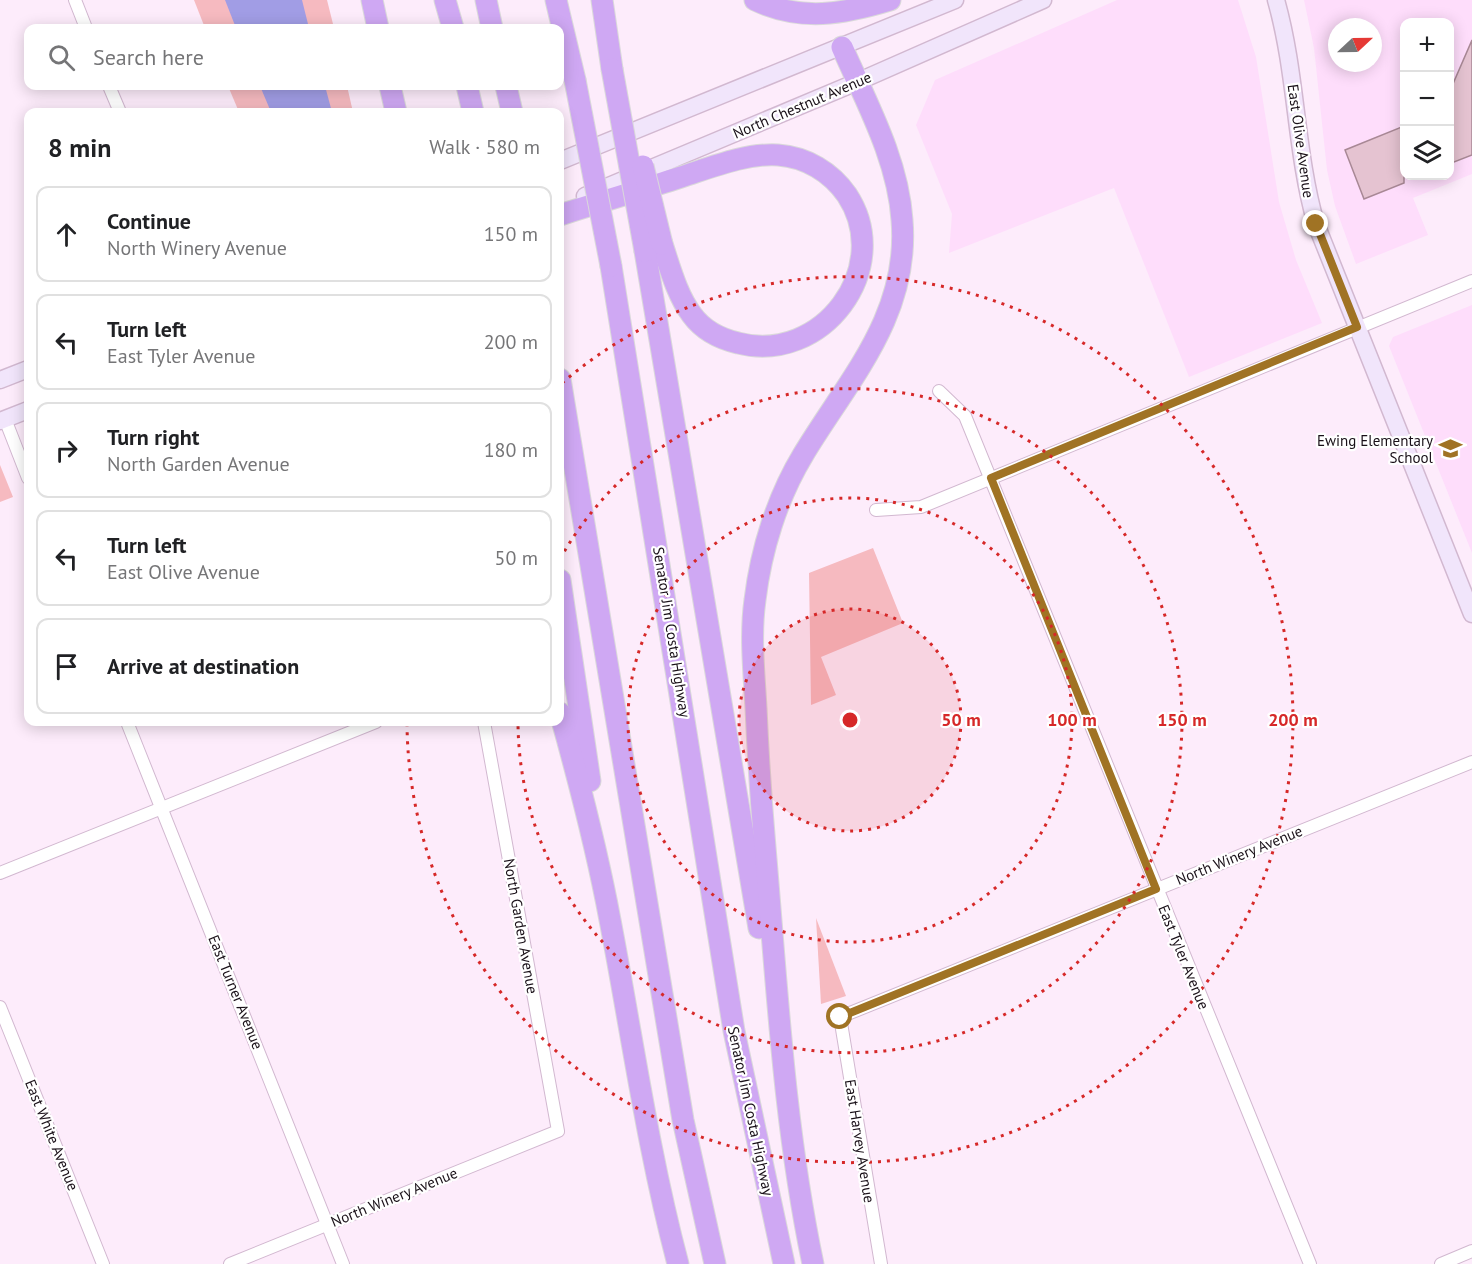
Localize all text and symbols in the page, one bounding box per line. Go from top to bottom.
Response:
north arrow [1328,18,1382,72]
map controls [1400,18,1454,180]
button: + [1400,18,1454,72]
search box [24,24,564,90]
icon: search [45,41,78,74]
text: Search here [93,43,204,71]
street label: North Chestnut Avenue [730,67,874,143]
button: − [1400,72,1454,126]
street label: East Olive Avenue [1284,83,1318,199]
button: layers [1400,126,1454,180]
text: 8 min [48,131,111,164]
text: Walk · 580 m [429,134,540,160]
text: Continue [107,207,191,235]
route end [1302,210,1328,236]
icon: ahead [50,218,83,251]
text: 150 m [484,221,538,247]
text: North Winery Avenue [107,235,287,261]
text: Turn left [107,315,187,343]
icon: left [50,326,83,359]
text: 200 m [484,329,538,355]
text: East Tyler Avenue [107,343,255,369]
text: Turn right [107,423,199,451]
place label: Ewing Elementary School [1317,431,1434,467]
icon: right [50,434,83,467]
school or university icon: Ewing Elementary School [1438,436,1464,462]
text: 180 m [484,437,538,463]
text: North Garden Avenue [107,451,290,477]
text: Turn left [107,531,187,559]
icon: left [50,542,83,575]
text: 50 m [495,545,538,571]
street label: Senator Jim Costa Highway [649,545,695,719]
text: East Olive Avenue [107,559,260,585]
icon: arrive [50,650,83,683]
text: Arrive at destination [107,652,299,680]
text: 50 m [941,708,981,731]
text: 100 m [1047,708,1097,731]
text: 150 m [1157,708,1207,731]
text: 200 m [1268,708,1318,731]
centre of rings [840,710,860,730]
street label: North Winery Avenue [1173,821,1305,889]
street label: North Garden Avenue [500,857,542,995]
street label: East Tyler Avenue [1154,902,1214,1012]
street label: East Turner Avenue [204,932,268,1052]
route start [826,1003,852,1029]
street label: Senator Jim Costa Highway [724,1025,778,1197]
street label: East White Avenue [21,1077,83,1193]
street label: East Harvey Avenue [841,1078,879,1204]
street label: North Winery Avenue [328,1163,460,1231]

